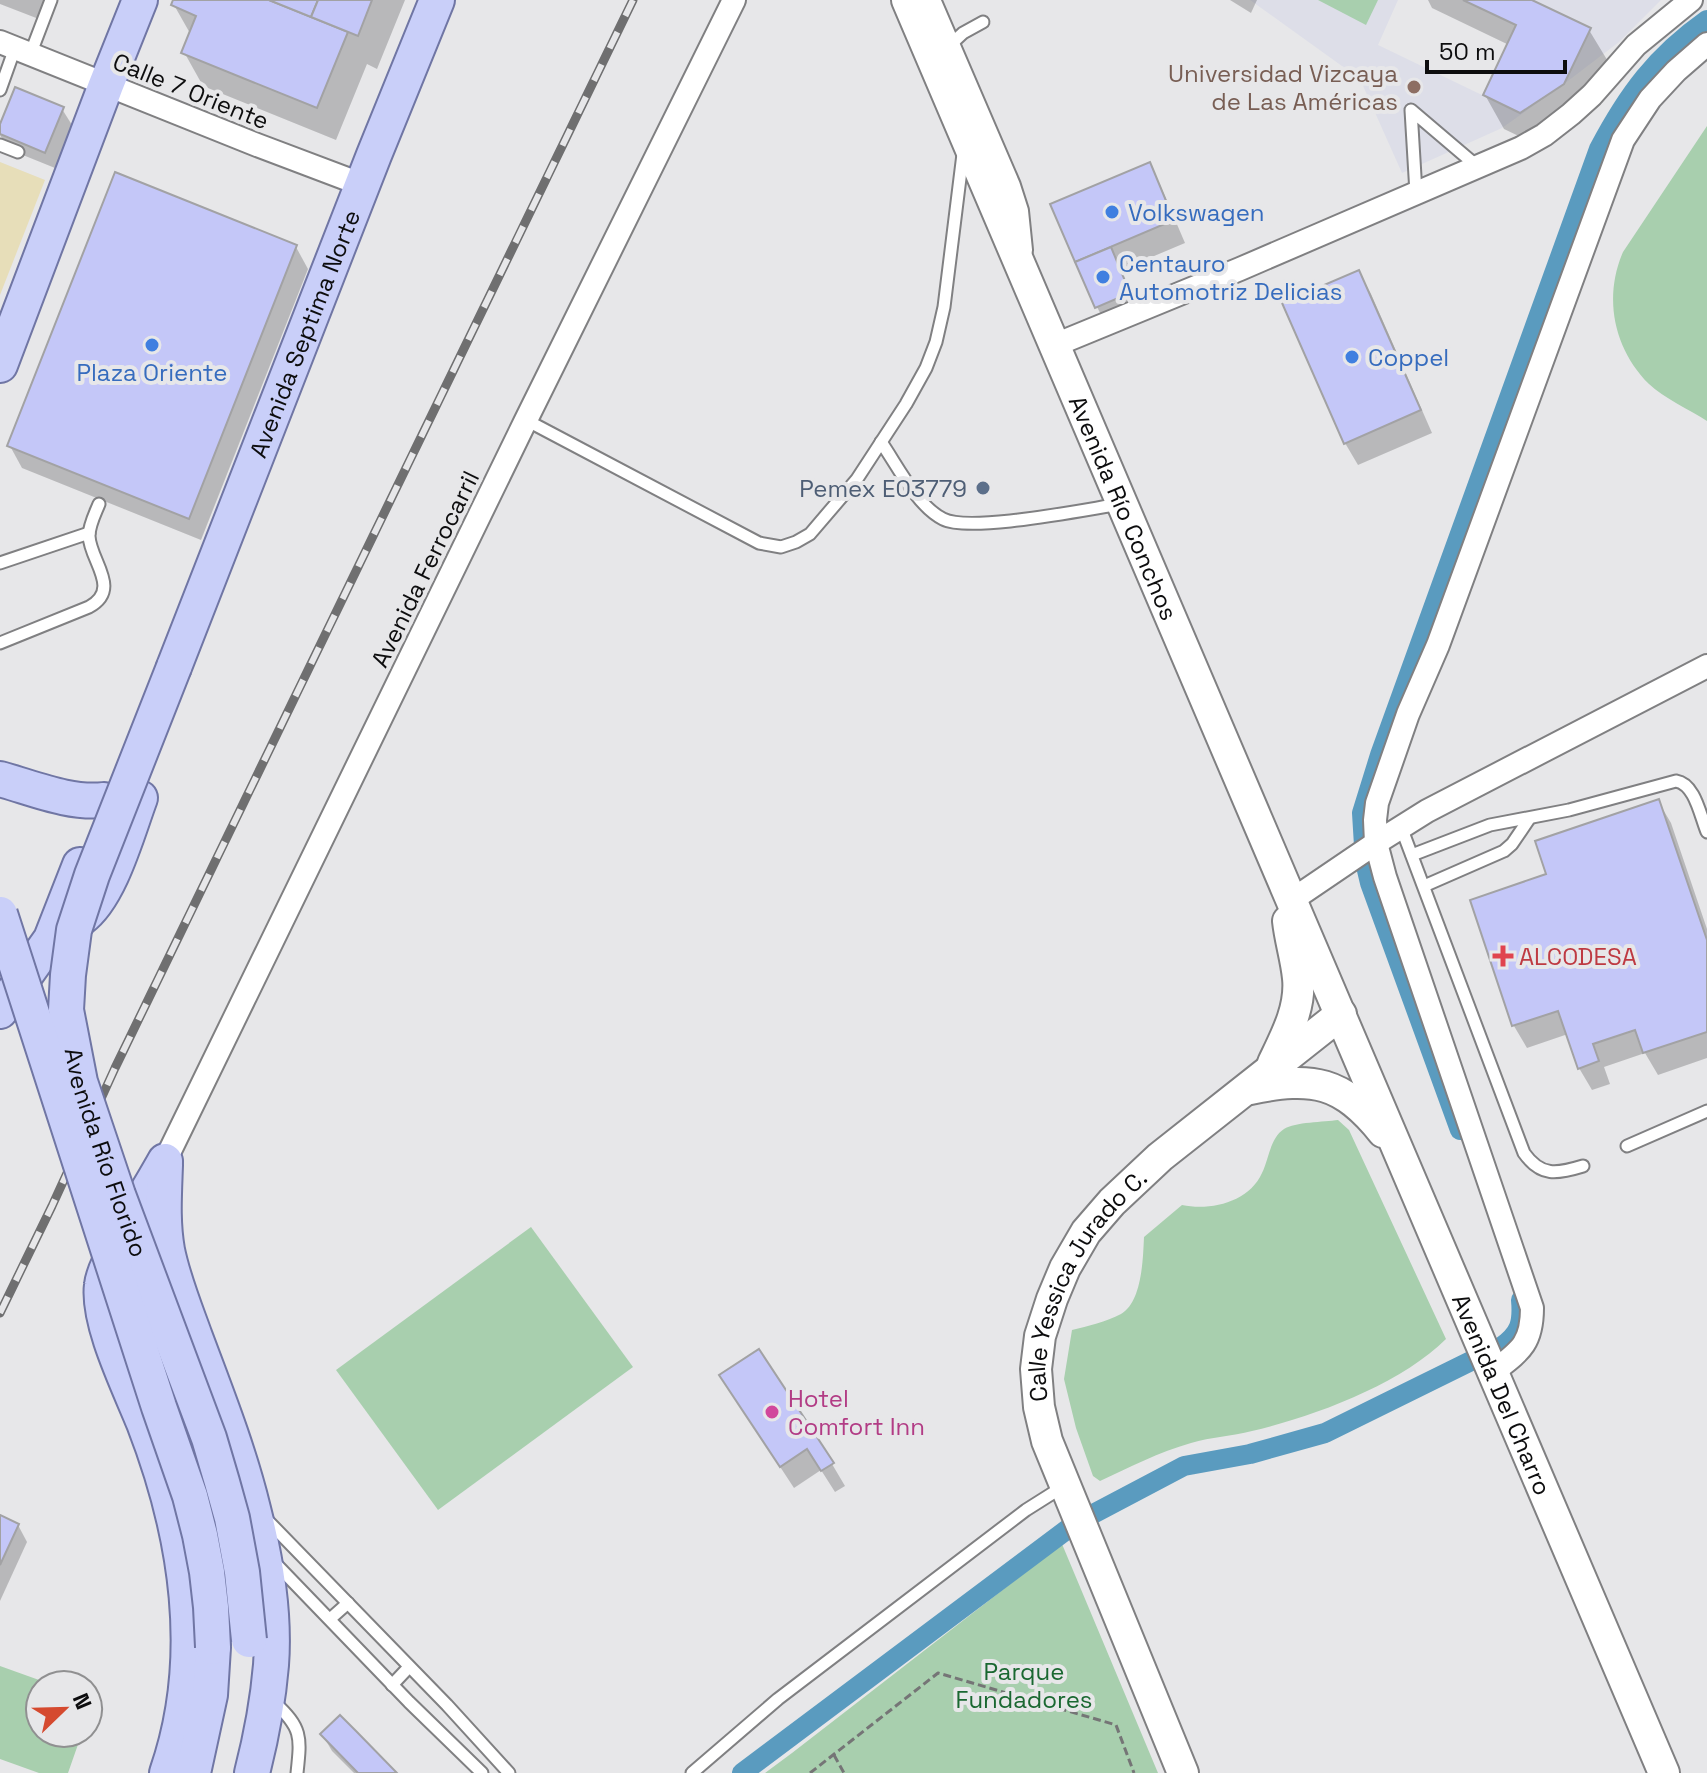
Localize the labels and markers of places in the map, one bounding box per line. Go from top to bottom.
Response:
place label: Universidad Vizcaya de Las Américas [1168,58,1398,117]
marker: Universidad Vizcaya de Las Américas [1405,78,1423,96]
place label: Volkswagen [1128,197,1265,228]
marker: Volkswagen [1103,203,1121,221]
place label: Centauro Automotriz Delicias [1119,248,1342,307]
marker: Centauro Automotriz Delicias [1094,268,1112,286]
marker: Plaza Oriente [143,336,161,354]
place label: Coppel [1368,342,1449,373]
marker: Coppel [1343,348,1361,366]
place label: Plaza Oriente [77,357,227,388]
place label: Pemex E03779 [799,473,967,504]
marker: Pemex E03779 [974,479,992,497]
place label: ALCODESA [1519,941,1637,972]
marker: ALCODESA [1494,947,1512,965]
place label: Hotel Comfort Inn [788,1383,925,1442]
marker: Hotel Comfort Inn [763,1403,781,1421]

